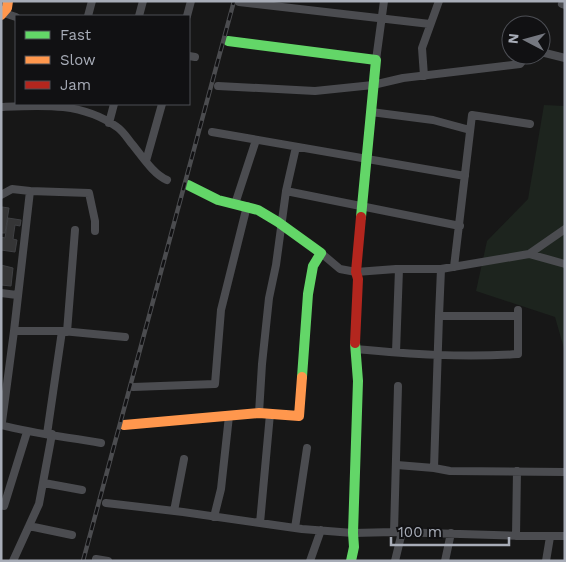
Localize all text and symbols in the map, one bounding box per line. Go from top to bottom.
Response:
legend [15,15,190,105]
north arrow [501,15,551,65]
text: Fast [60,26,92,44]
text: N [505,33,522,45]
text: Slow [60,51,96,69]
text: Jam [60,76,91,94]
scale bar [391,514,508,546]
text: 100 m [398,523,442,541]

